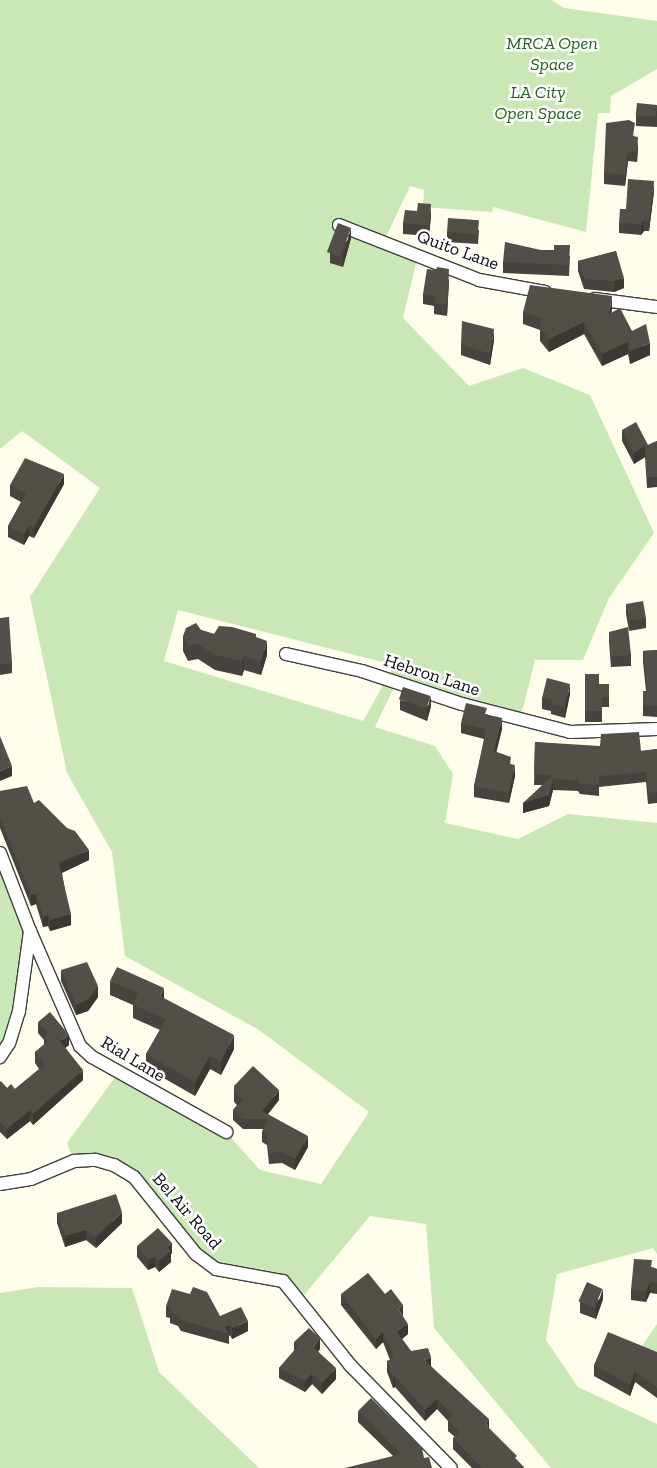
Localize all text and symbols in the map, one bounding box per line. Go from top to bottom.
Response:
park label: MRCA Open Space [506,33,598,76]
park label: LA City Open Space [494,82,582,125]
street label: Quito Lane [414,225,502,275]
street label: Hebron Lane [381,649,483,701]
street label: Rial Lane [97,1031,169,1087]
street label: Bel Air Road [148,1168,226,1254]

